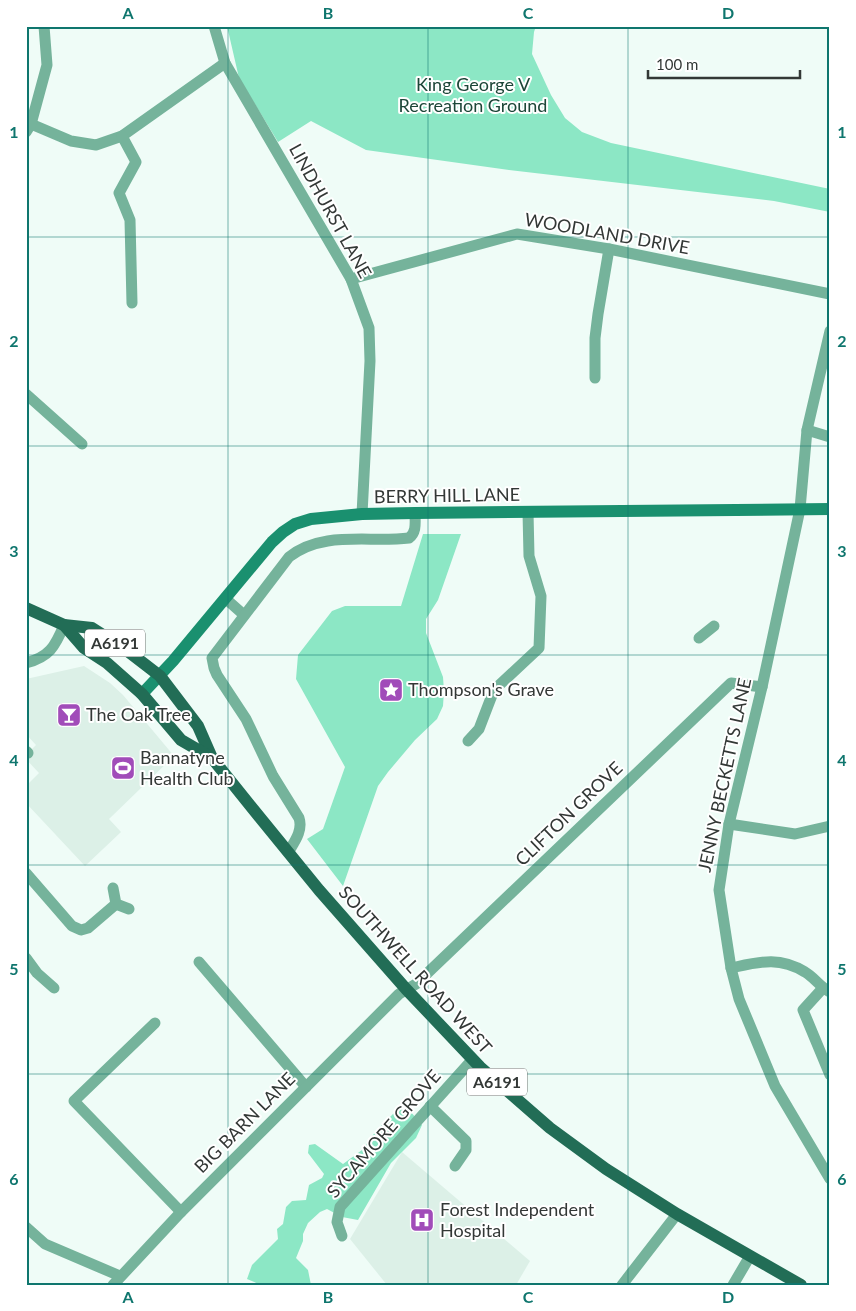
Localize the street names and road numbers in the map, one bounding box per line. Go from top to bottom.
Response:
street label: LINDHURST LANE [285,140,377,281]
street label: WOODLAND DRIVE [523,208,691,258]
street label: BERRY HILL LANE [374,483,520,507]
road number: A6191 [85,630,145,656]
street label: JENNY BECKETTS LANE [693,676,755,874]
street label: CLIFTON GROVE [510,757,626,870]
street label: SOUTHWELL ROAD WEST [335,881,497,1058]
street label: SYCAMORE GROVE [322,1065,445,1202]
street label: BIG BARN LANE [189,1067,299,1177]
road number: A6191 [467,1068,527,1096]

